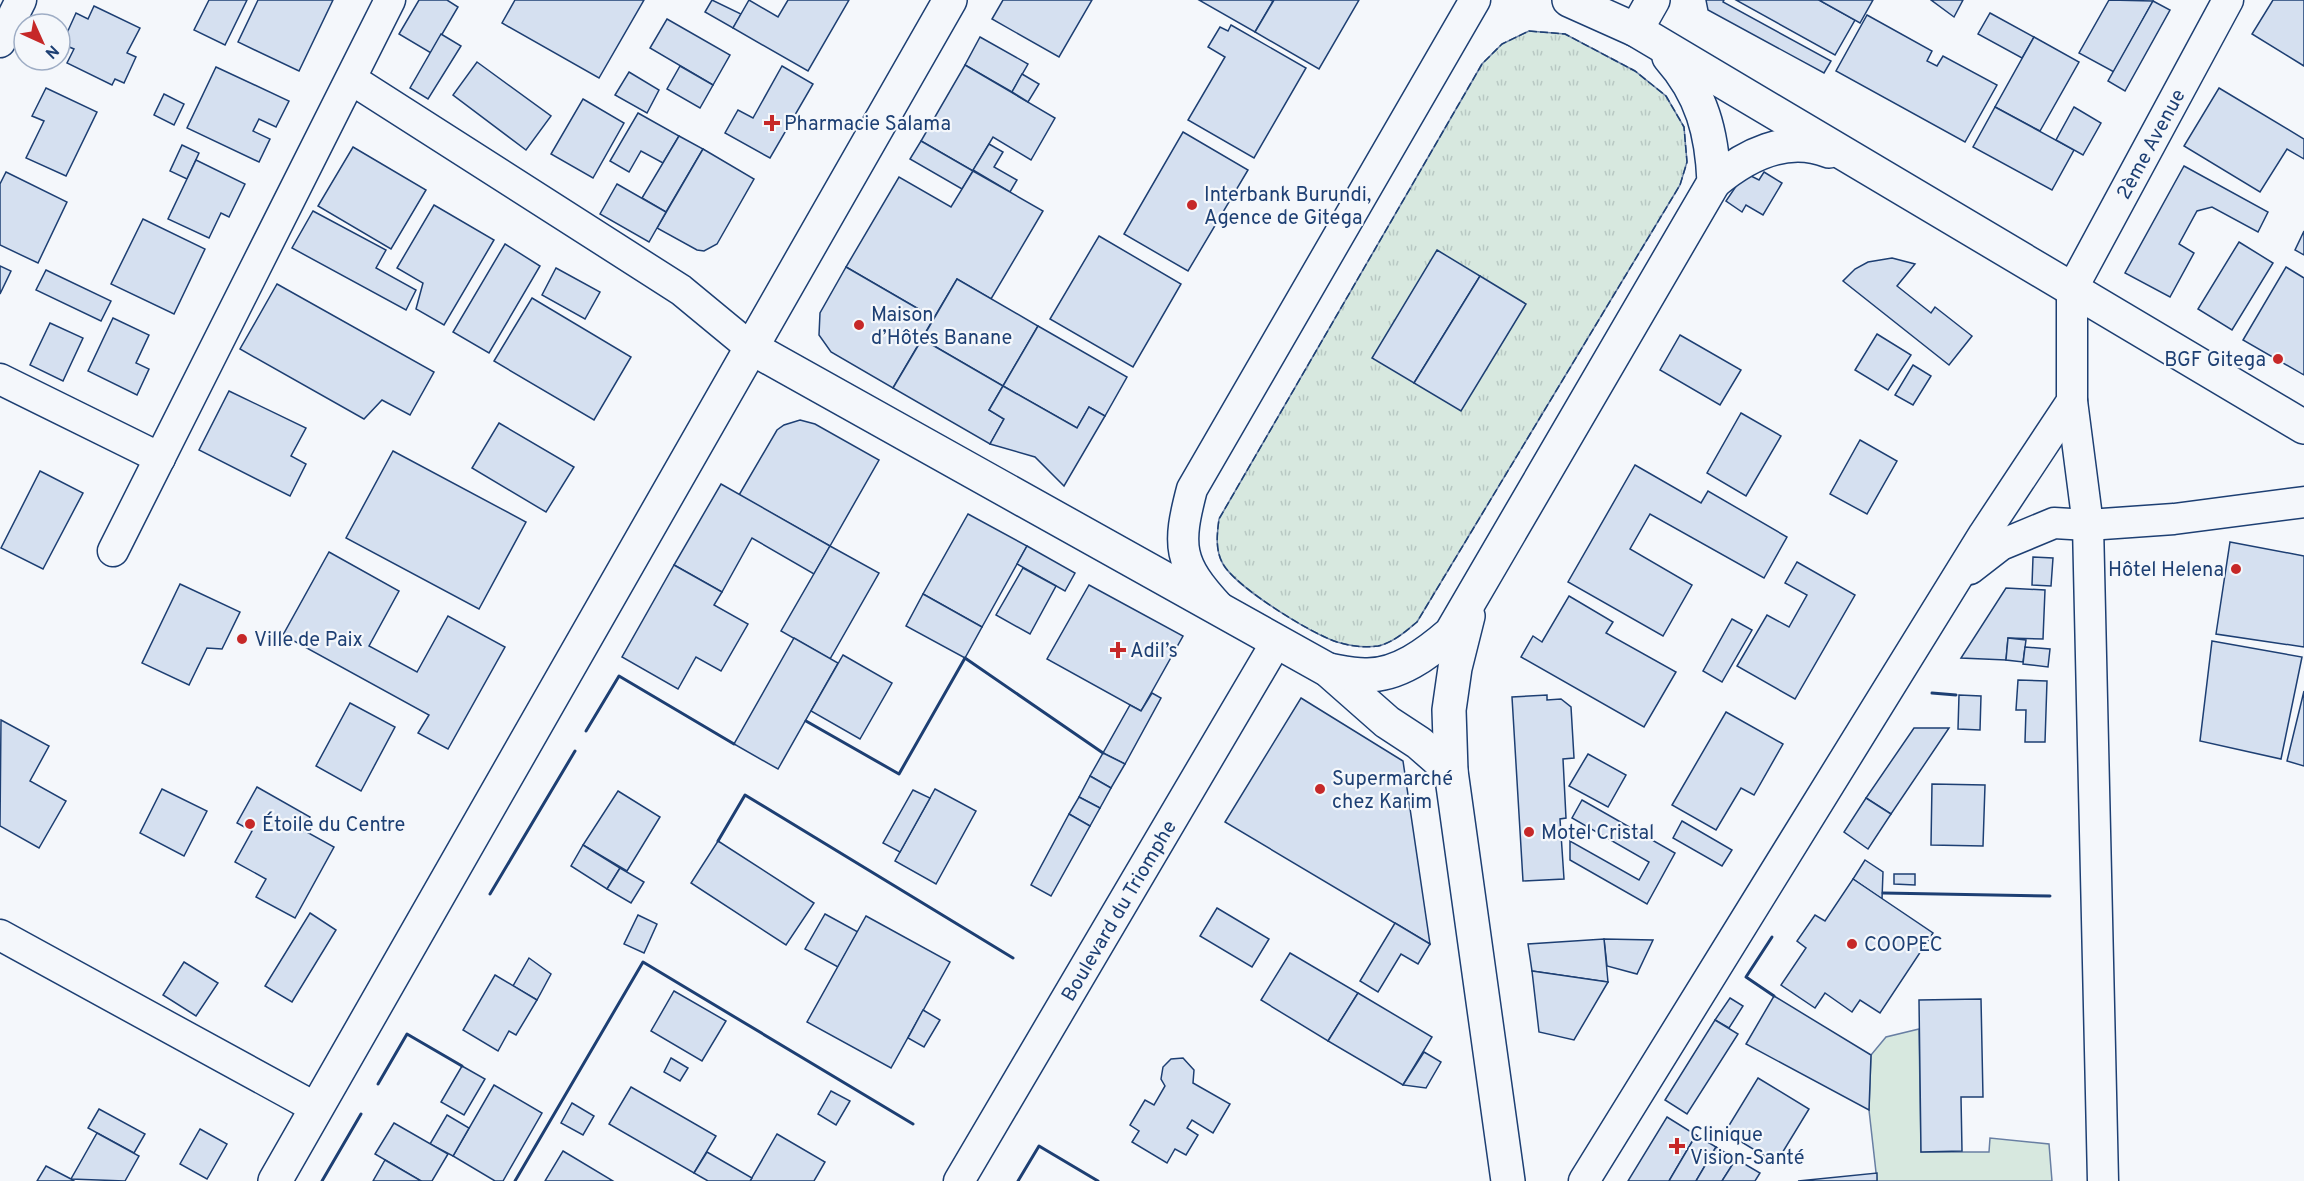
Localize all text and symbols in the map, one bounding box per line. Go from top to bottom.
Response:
north arrow [12,12,72,72]
text: N [40,40,62,62]
street label: 2ème Avenue [2112,85,2192,205]
place label: Pharmacie Salama [784,112,951,138]
marker: Pharmacie Salama [765,116,779,130]
place label: Interbank Burundi, Agence de Gitega [1204,183,1371,232]
marker: Interbank Burundi, Agence de Gitega [1185,198,1199,212]
place label: Maison d’Hôtes Banane [871,303,1012,352]
marker: Maison d’Hôtes Banane [852,318,866,332]
place label: BGF Gitega [2164,348,2266,374]
marker: BGF Gitega [2271,352,2285,366]
place label: Hôtel Helena [2108,558,2224,584]
marker: Hôtel Helena [2229,562,2243,576]
place label: Ville de Paix [254,628,363,654]
marker: Ville de Paix [235,632,249,646]
place label: Adil’s [1130,639,1178,665]
marker: Adil’s [1111,643,1125,657]
place label: Supermarché chez Karim [1332,767,1453,816]
marker: Supermarché chez Karim [1313,782,1327,796]
place label: Étoile du Centre [262,811,405,839]
street label: Boulevard du Triomphe [1057,816,1184,1007]
marker: Étoile du Centre [243,817,257,831]
place label: Motel Cristal [1541,821,1654,847]
marker: Motel Cristal [1522,825,1536,839]
place label: COOPEC [1864,933,1943,959]
marker: COOPEC [1845,937,1859,951]
place label: Clinique Vision-Santé [1690,1123,1804,1172]
marker: Clinique Vision-Santé [1668,1137,1686,1155]

